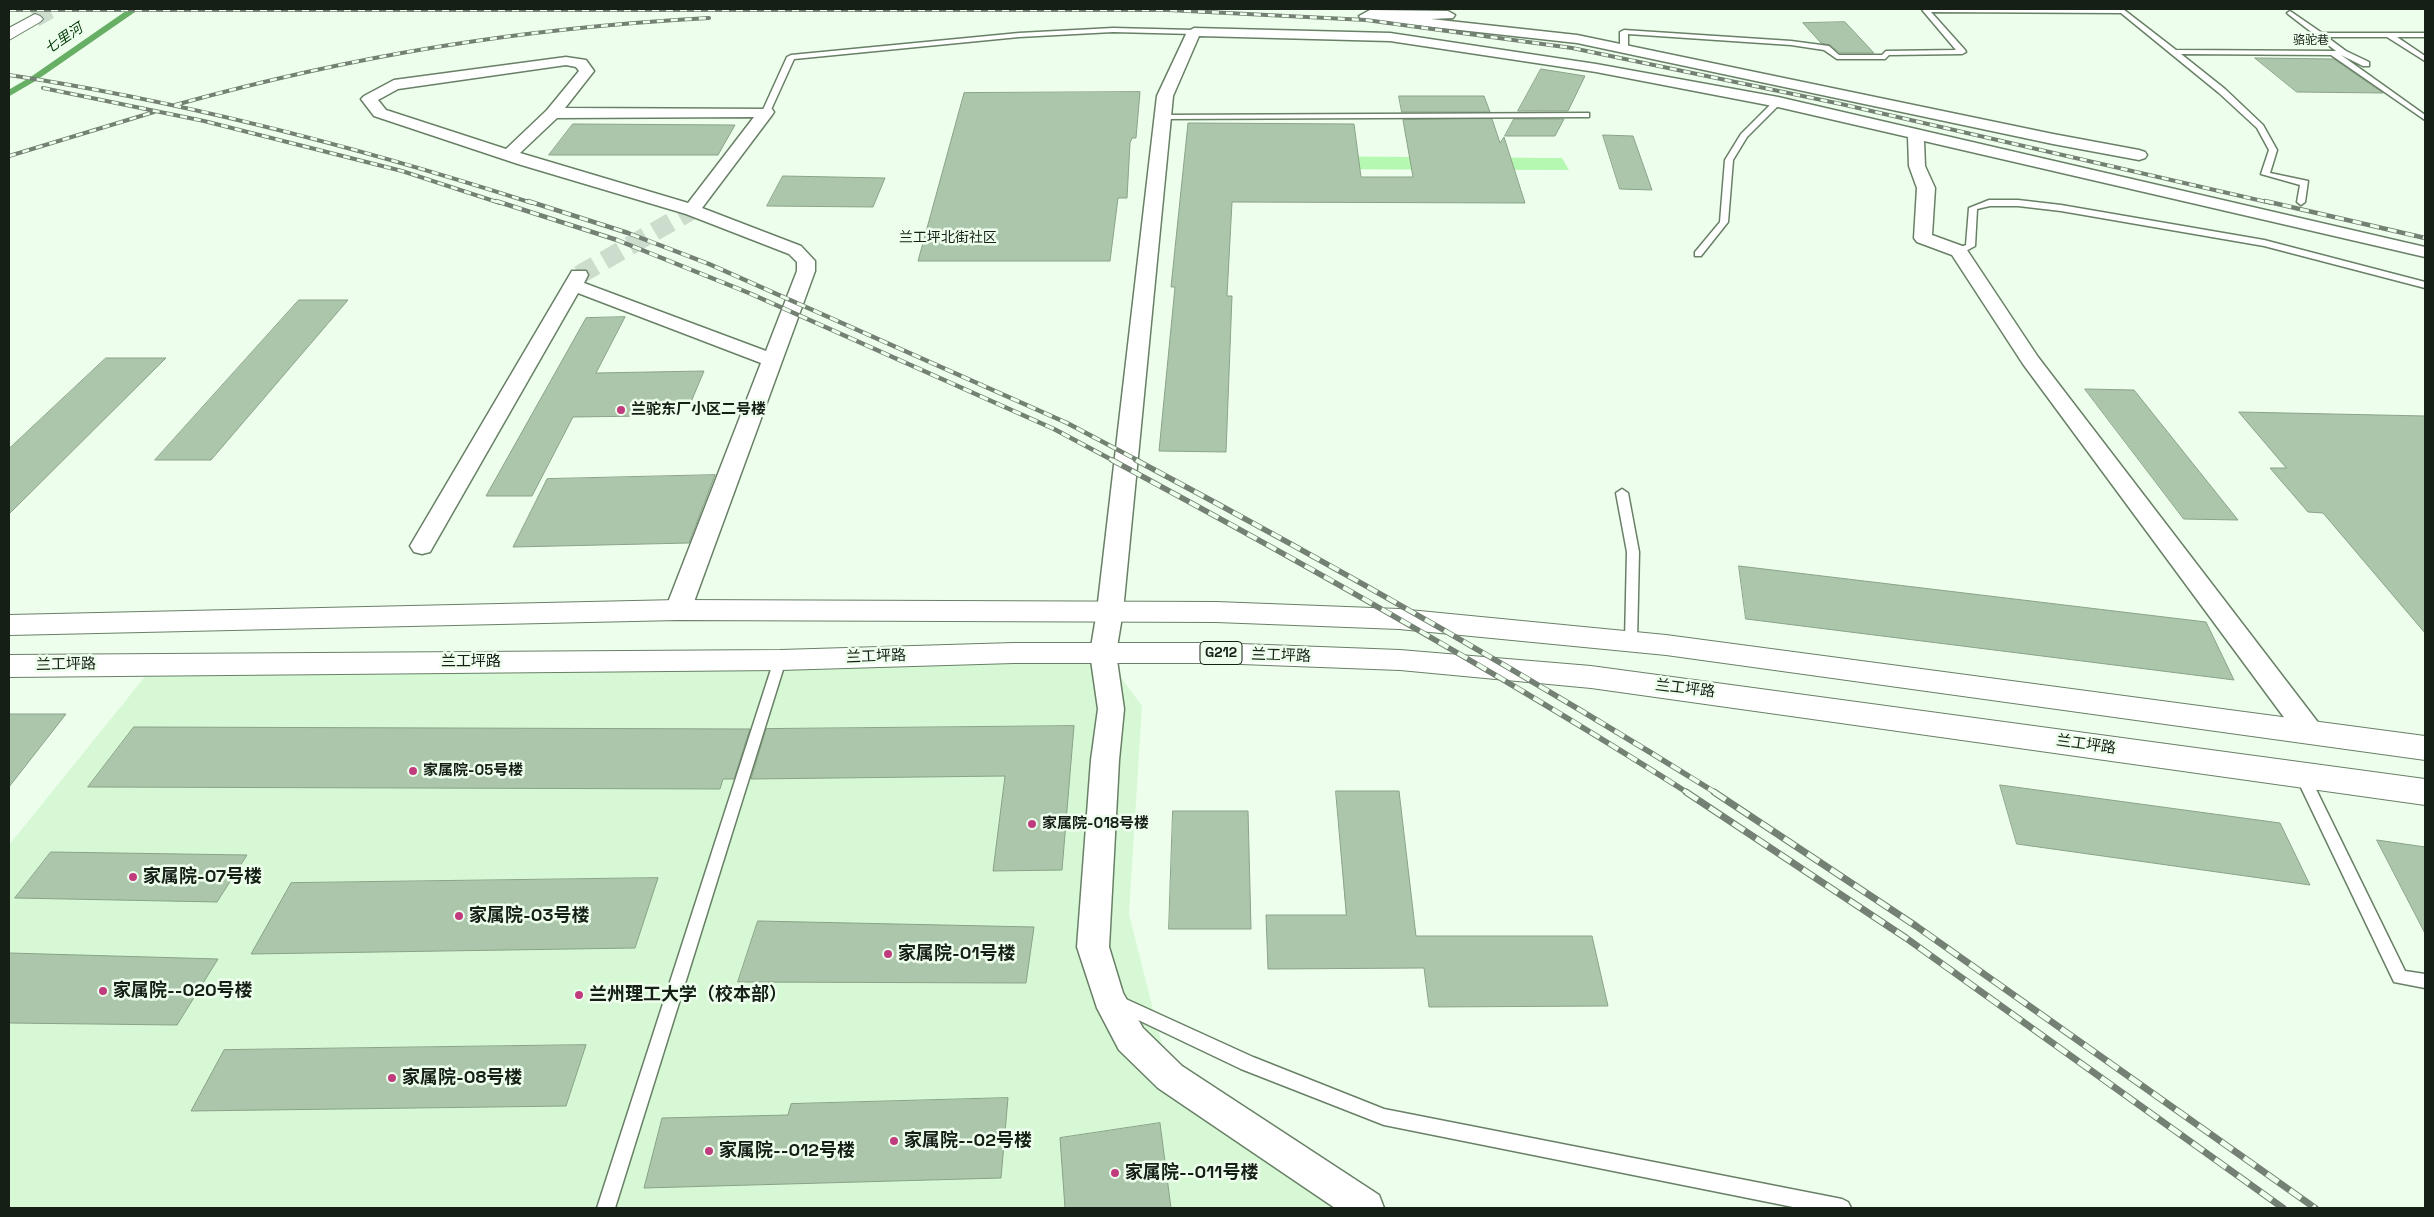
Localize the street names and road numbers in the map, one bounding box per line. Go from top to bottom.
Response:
street label: 骆驼巷 [2293,34,2329,48]
road number: G212 [1200,641,1242,664]
street label: 兰工坪路 [1251,646,1311,666]
street label: 兰工坪路 [846,647,906,667]
street label: 兰工坪路 [441,653,501,671]
street label: 兰工坪路 [36,655,96,675]
street label: 兰工坪路 [1654,676,1716,702]
street label: 兰工坪路 [2055,732,2117,758]

